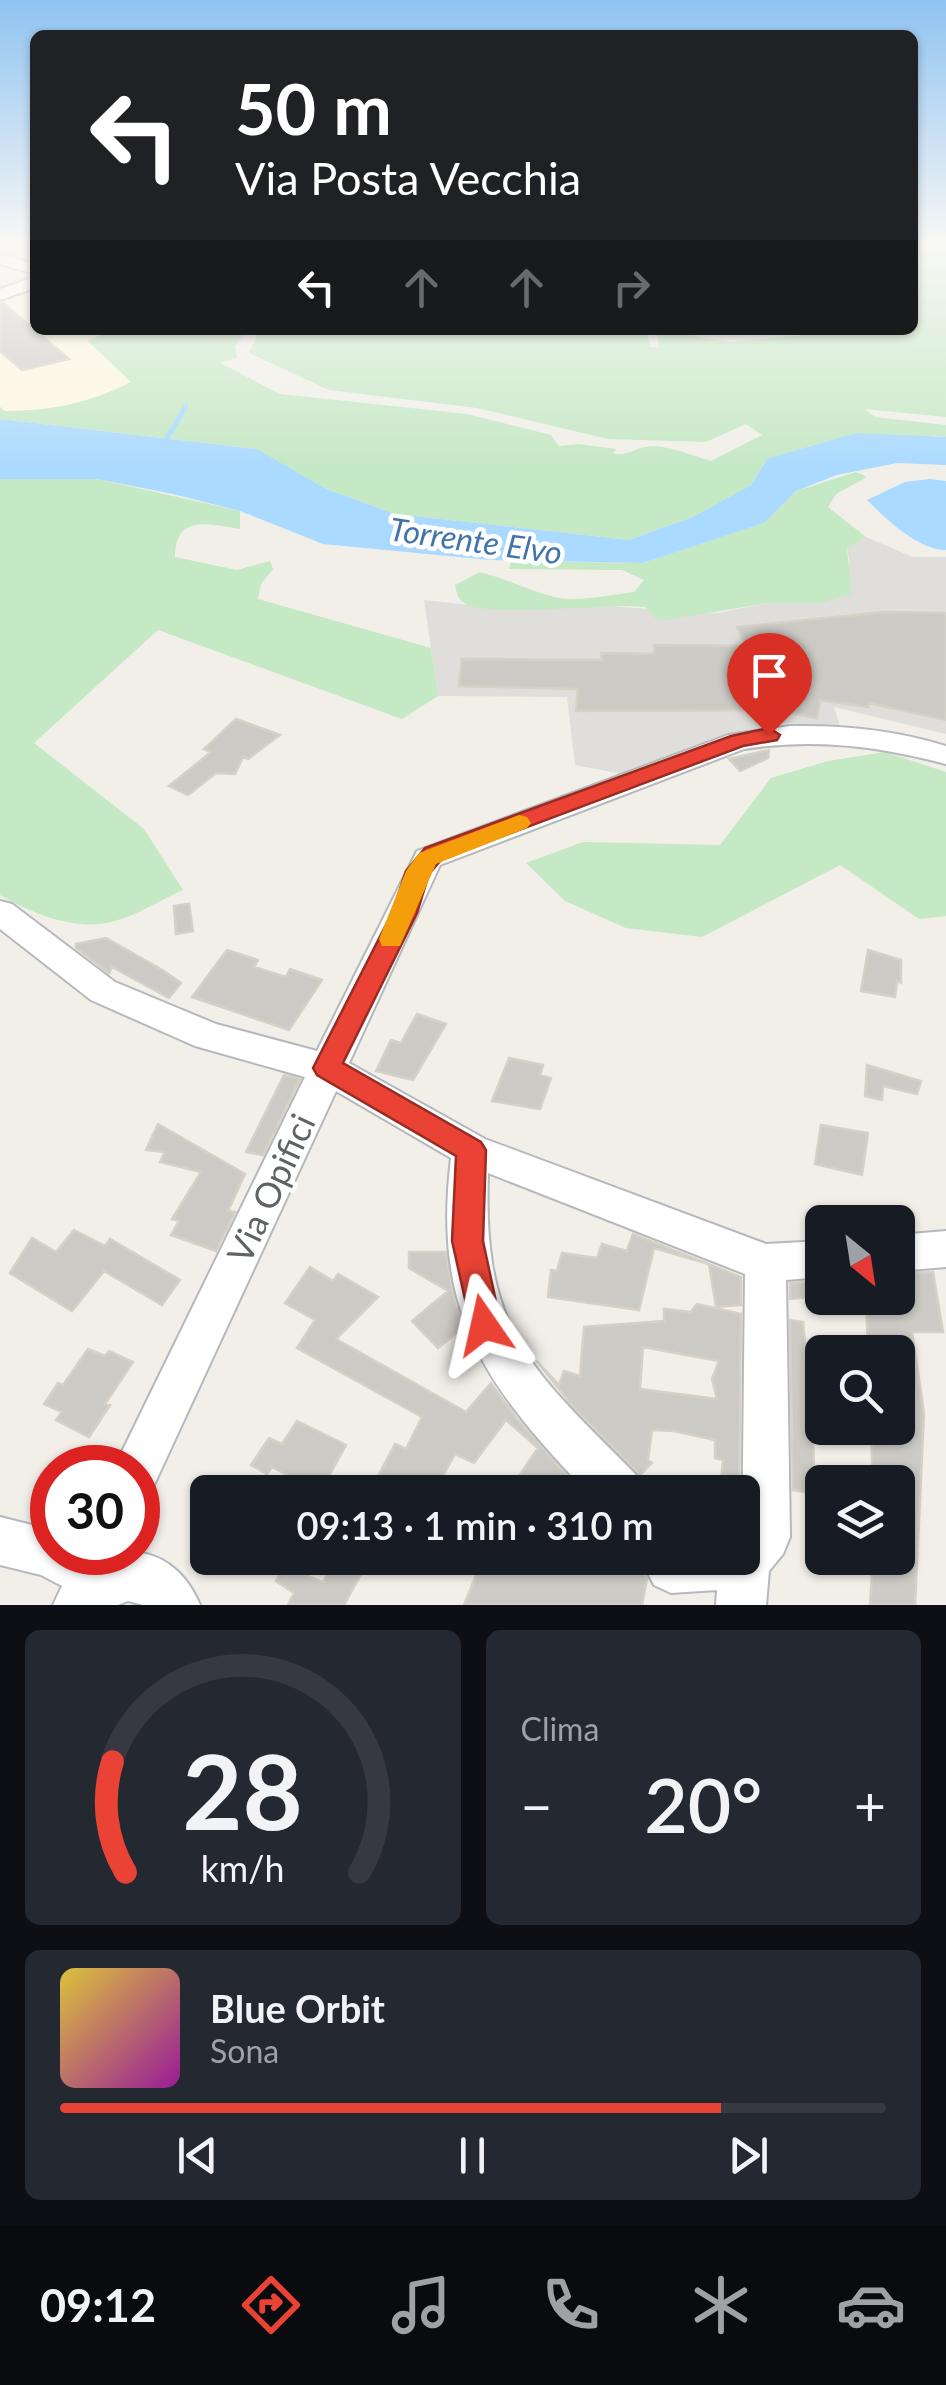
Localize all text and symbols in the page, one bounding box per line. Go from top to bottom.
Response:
text: 50 m [235,66,392,150]
icon: left [70,70,200,200]
text: Via Posta Vecchia [235,151,581,205]
icon: left [289,260,344,315]
icon: ahead [394,260,449,315]
icon: ahead [499,260,554,315]
icon: right [604,260,659,315]
water label: Torrente Elvo [387,509,565,571]
pin [727,633,812,736]
icon: arrive [742,648,797,703]
street label: Via Opifici [217,1107,323,1269]
north arrow [805,1205,915,1315]
map controls [805,1205,915,1575]
position arrow [432,1273,536,1377]
button: search [805,1335,915,1445]
speed limit sign: 30 [30,1445,160,1575]
button: layers [805,1465,915,1575]
text: 09:13 · 1 min · 310 m [297,1502,653,1548]
text: Clima [521,1709,599,1748]
text: 28 [182,1727,303,1852]
text: 20° [644,1759,762,1849]
text: − [521,1772,552,1838]
text: + [854,1772,886,1838]
text: km/h [201,1847,285,1890]
text: Blue Orbit [210,1985,385,2031]
text: Sona [210,2031,279,2070]
icon: previous [170,2128,225,2183]
icon: pause [445,2128,500,2183]
icon: next [721,2128,776,2183]
icon: directions [236,2270,306,2340]
icon: music [386,2270,456,2340]
icon: phone [536,2270,606,2340]
icon: climate [686,2270,756,2340]
icon: car [836,2270,906,2340]
text: 09:12 [40,2278,156,2332]

